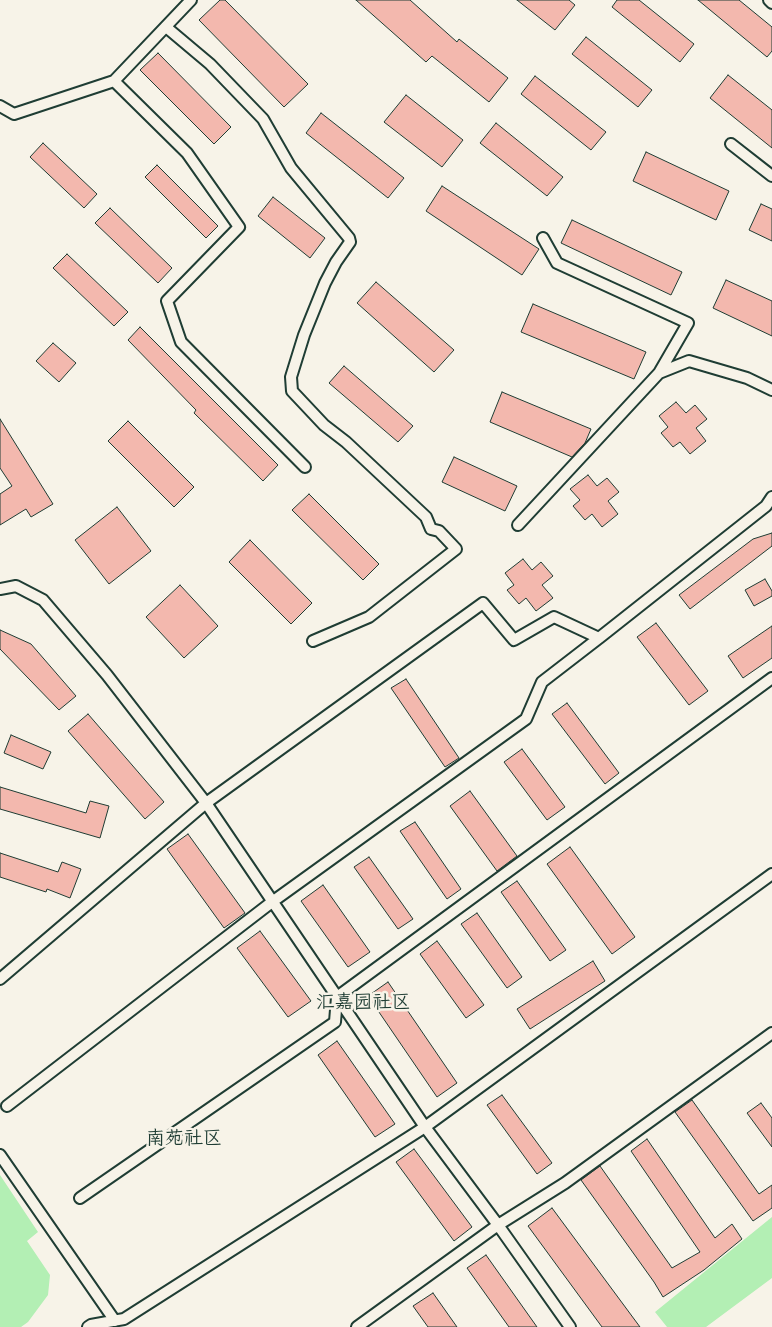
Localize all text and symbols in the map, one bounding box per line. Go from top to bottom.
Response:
district label: 汇嘉园社区 [316,992,410,1014]
district label: 南苑社区 [146,1128,222,1150]

